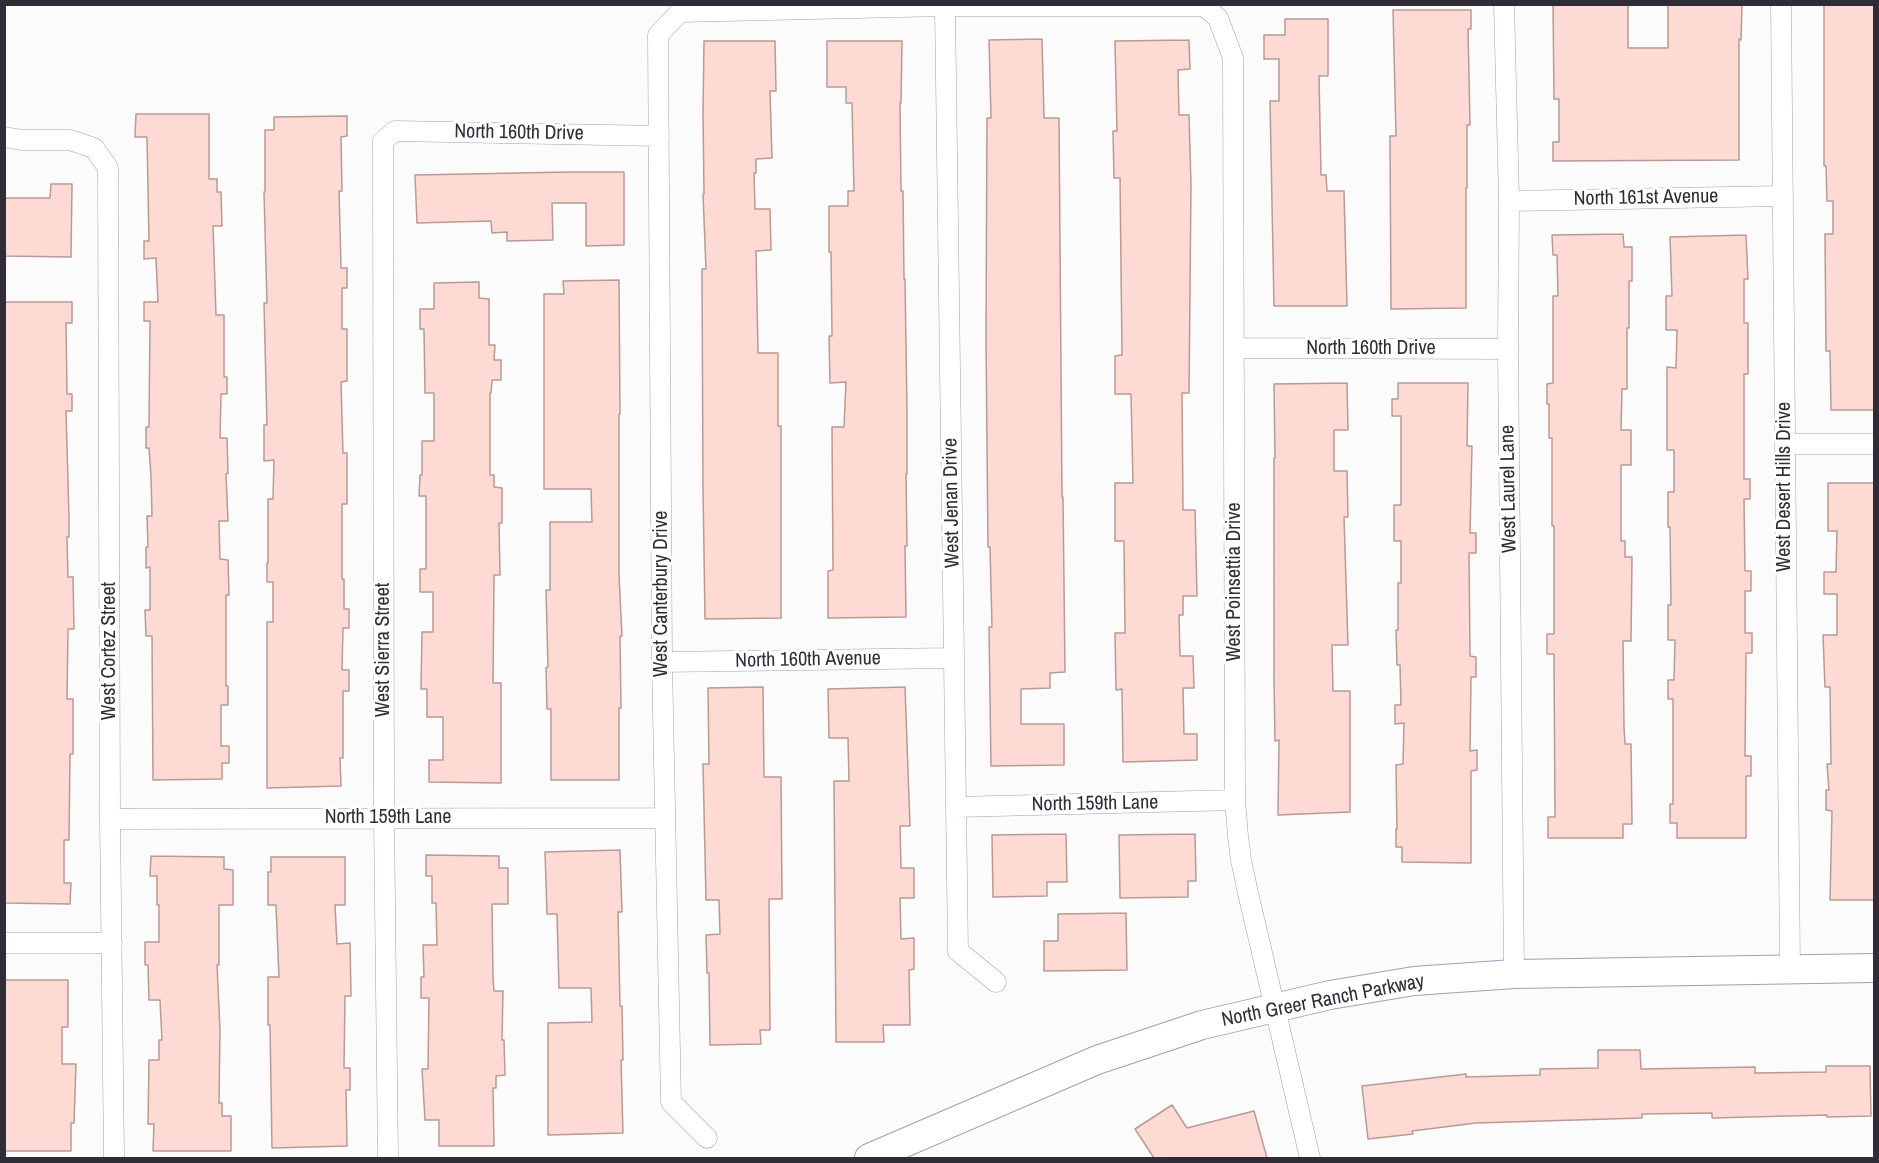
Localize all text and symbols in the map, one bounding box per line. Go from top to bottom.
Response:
street label: North 160th Drive [454,120,584,146]
street label: North 161st Avenue [1573,185,1719,211]
street label: North 160th Drive [1306,337,1436,361]
street label: West Desert Hills Drive [1773,402,1797,572]
street label: West Laurel Lane [1496,425,1522,553]
street label: West Jenan Drive [939,438,965,568]
street label: West Poinsettia Drive [1223,502,1247,662]
street label: West Canterbury Drive [650,511,674,677]
street label: West Cortez Street [98,582,122,720]
street label: West Sierra Street [372,583,396,717]
street label: North 160th Avenue [735,647,881,673]
street label: North 159th Lane [1031,791,1159,817]
street label: North 159th Lane [325,806,451,830]
street label: North Greer Ranch Parkway [1220,970,1426,1032]

